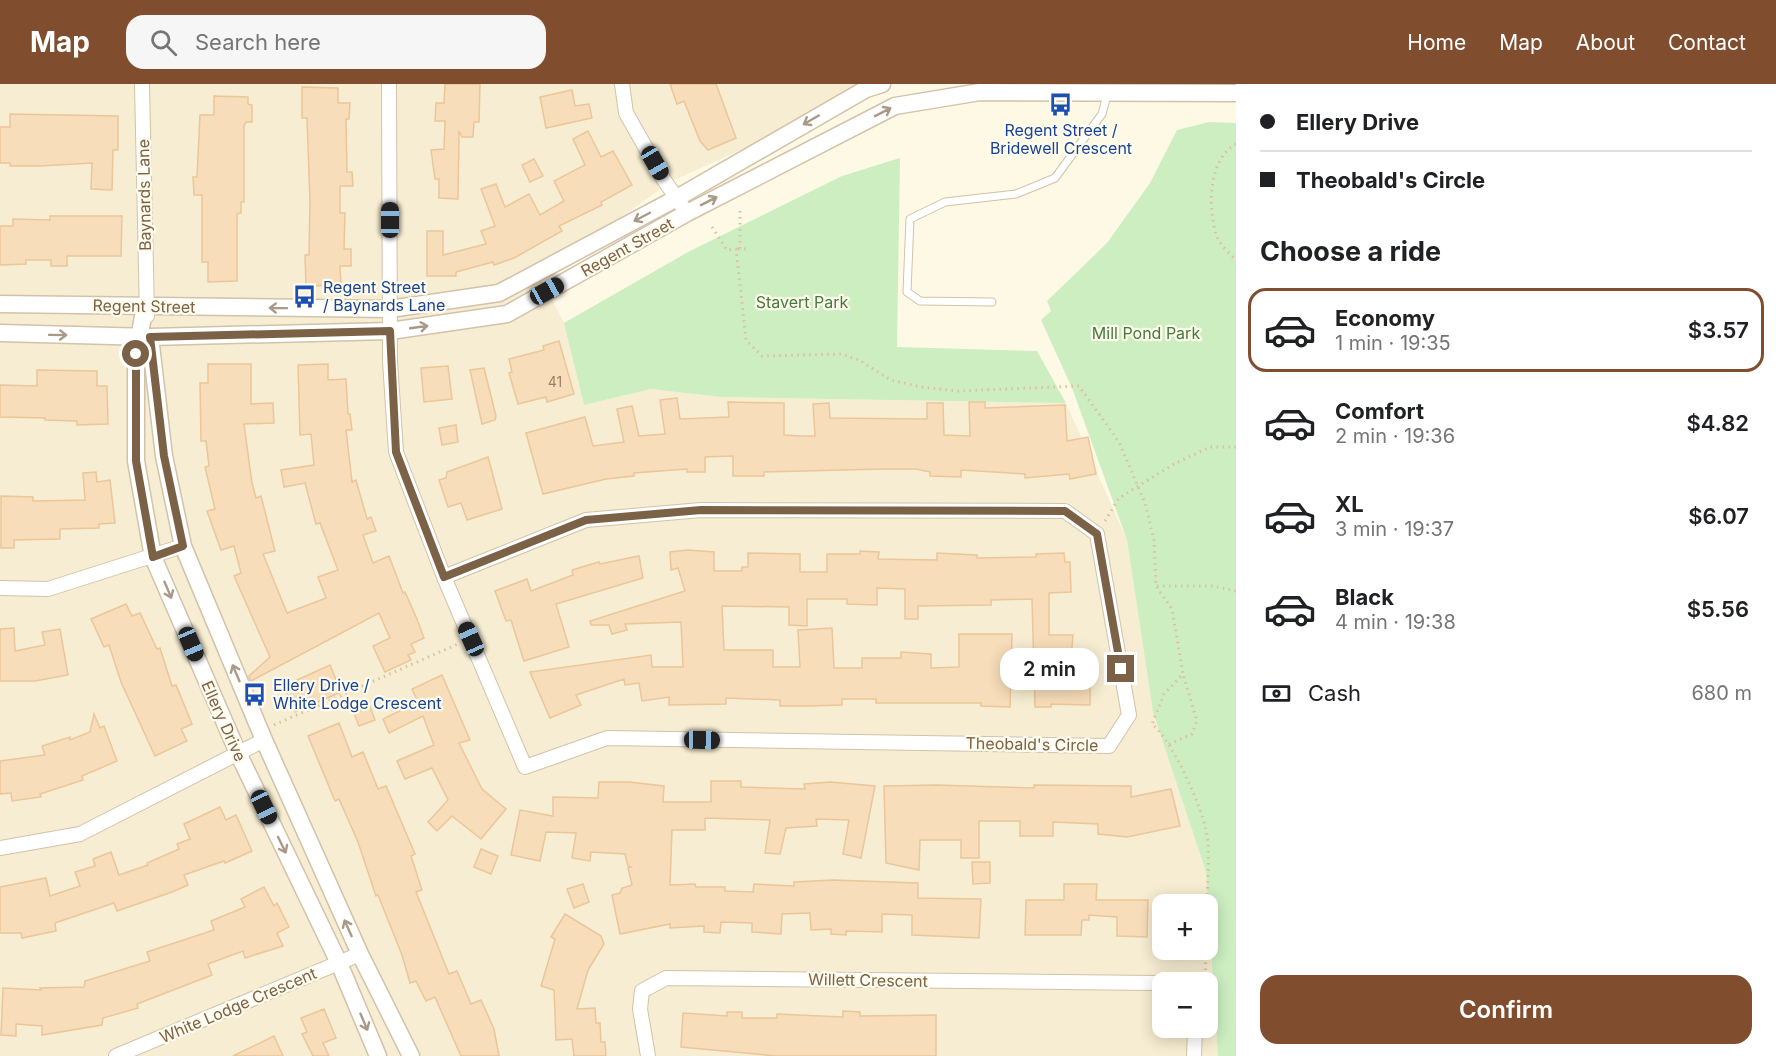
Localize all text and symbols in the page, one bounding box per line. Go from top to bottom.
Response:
search box [126,15,546,69]
text: Map [30,25,90,59]
icon: search [147,26,180,59]
text: Search here [195,29,321,55]
text: Home [1407,30,1466,55]
text: Map [1499,30,1543,55]
text: About [1576,30,1635,55]
text: Contact [1668,30,1746,55]
bus stop icon: Regent Street / Bridewell Crescent [1048,92,1074,118]
one-way arrow [873,106,891,117]
text: Ellery Drive [1296,109,1419,135]
one-way arrow [803,114,820,126]
place label: Regent Street / Bridewell Crescent [990,120,1132,158]
street label: Baynards Lane [133,139,155,251]
car [638,143,672,183]
text: Theobald's Circle [1296,167,1485,193]
one-way arrow [700,195,718,206]
car [381,202,399,238]
one-way arrow [633,211,651,223]
street label: Regent Street [577,213,677,281]
text: Choose a ride [1260,235,1441,268]
car [527,274,567,308]
place label: Regent Street / Baynards Lane [323,277,445,315]
bus stop icon: Regent Street / Baynards Lane [292,283,318,309]
park label: Stavert Park [756,292,849,312]
street label: Regent Street [92,295,196,317]
one-way arrow [269,302,289,314]
icon: car [1263,303,1317,357]
text: Economy [1335,305,1435,331]
text: $3.57 [1688,317,1749,343]
one-way arrow [408,321,428,332]
park label: Mill Pond Park [1092,323,1200,343]
one-way arrow [48,329,68,340]
text: 1 min · 19:35 [1335,331,1451,355]
route start [122,340,149,367]
house number: 41 [548,373,562,390]
icon: car [1263,396,1317,450]
text: Comfort [1335,398,1424,424]
text: $4.82 [1687,410,1749,436]
text: 2 min · 19:36 [1335,424,1455,448]
icon: car [1263,489,1317,543]
text: XL [1335,491,1364,517]
text: $6.07 [1688,503,1749,529]
text: 3 min · 19:37 [1335,517,1454,541]
one-way arrow [163,581,174,599]
icon: car [1263,582,1317,636]
text: Black [1335,584,1394,610]
text: $5.56 [1687,596,1749,622]
text: 4 min · 19:38 [1335,610,1456,634]
car [455,619,487,659]
car [176,624,206,664]
callout: 2 min [1001,648,1100,690]
route end [1107,655,1134,682]
text: 2 min [1023,657,1076,681]
one-way arrow [230,664,241,682]
place label: Ellery Drive / White Lodge Crescent [273,675,441,713]
icon: cash [1260,677,1293,710]
street label: Ellery Drive [197,678,251,764]
text: Cash [1308,680,1361,706]
bus stop icon: Ellery Drive / White Lodge Crescent [242,681,268,707]
text: 680 m [1691,681,1752,705]
car [684,731,720,749]
street label: Theobald's Circle [965,733,1099,755]
car [248,787,280,827]
one-way arrow [277,835,288,853]
map controls [1152,894,1218,1038]
button: + [1152,894,1218,960]
one-way arrow [342,919,353,938]
street label: White Lodge Crescent [157,963,319,1047]
street label: Willett Crescent [808,969,928,991]
button: − [1152,972,1218,1038]
button: Confirm [1260,975,1752,1044]
one-way arrow [359,1012,370,1030]

